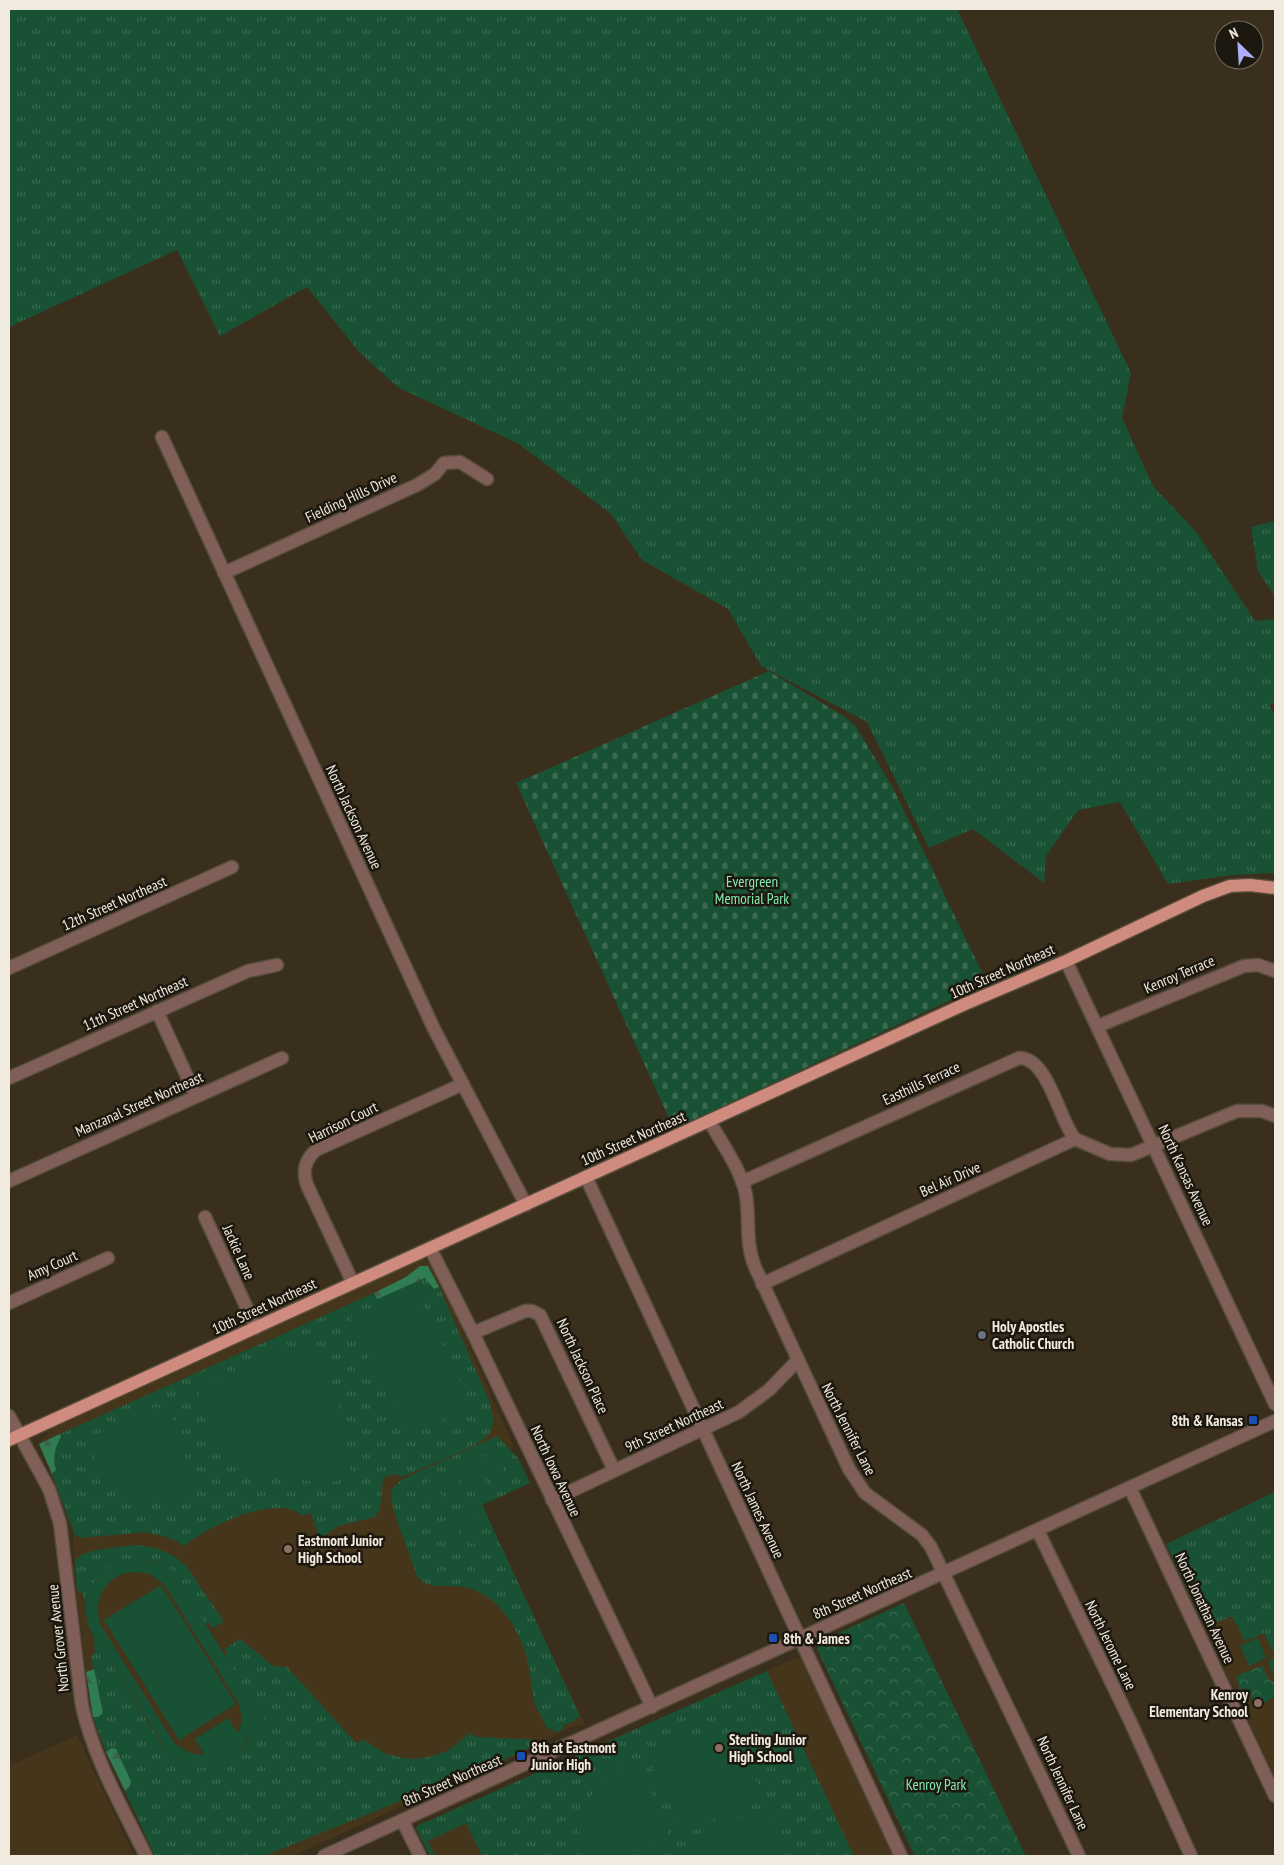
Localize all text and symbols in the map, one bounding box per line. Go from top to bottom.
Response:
north arrow [1214,20,1264,70]
text: N [1226,23,1241,43]
street label: Fielding Hills Drive [302,467,400,527]
street label: North Jackson Avenue [322,762,386,872]
street label: 12th Street Northeast [59,871,169,935]
park label: Evergreen Memorial Park [715,872,789,908]
street label: 10th Street Northeast [947,939,1057,1003]
street label: Kenroy Terrace [1141,951,1217,997]
street label: 11th Street Northeast [80,971,190,1035]
street label: Easthills Terrace [879,1057,963,1109]
street label: Manzanal Street Northeast [72,1067,206,1141]
street label: Harrison Court [305,1097,381,1147]
street label: 10th Street Northeast [578,1106,688,1170]
street label: North Kansas Avenue [1154,1121,1218,1229]
street label: Bel Air Drive [917,1157,983,1201]
street label: Jackie Lane [218,1221,260,1282]
street label: Amy Court [24,1245,80,1285]
street label: 10th Street Northeast [209,1274,319,1338]
street label: North Jackson Place [553,1316,613,1416]
place label: Holy Apostles Catholic Church [992,1317,1074,1353]
marker: Holy Apostles Catholic Church [976,1329,988,1341]
street label: North Jennifer Lane [818,1380,880,1478]
street label: 9th Street Northeast [622,1394,726,1456]
place label: 8th & Kansas [1171,1411,1243,1430]
marker: 8th & Kansas [1247,1414,1259,1426]
street label: North Iowa Avenue [527,1422,585,1520]
street label: North James Avenue [727,1459,789,1561]
place label: Eastmont Junior High School [298,1531,384,1567]
marker: Eastmont Junior High School [282,1543,294,1555]
street label: North Jonathan Avenue [1171,1550,1239,1666]
street label: 8th Street Northeast [810,1563,914,1623]
street label: North Grover Avenue [43,1584,73,1692]
street label: North Jerome Lane [1081,1597,1141,1693]
place label: 8th & James [783,1629,850,1648]
marker: 8th & James [767,1632,779,1644]
place label: Kenroy Elementary School [1149,1685,1249,1721]
marker: Kenroy Elementary School [1252,1697,1264,1709]
place label: Sterling Junior High School [729,1730,807,1766]
street label: North Jennifer Lane [1033,1733,1093,1833]
place label: 8th at Eastmont Junior High [530,1738,617,1774]
marker: Sterling Junior High School [713,1742,725,1754]
street label: 8th Street Northeast [400,1750,504,1810]
marker: 8th at Eastmont Junior High [515,1750,527,1762]
park label: Kenroy Park [906,1775,967,1794]

